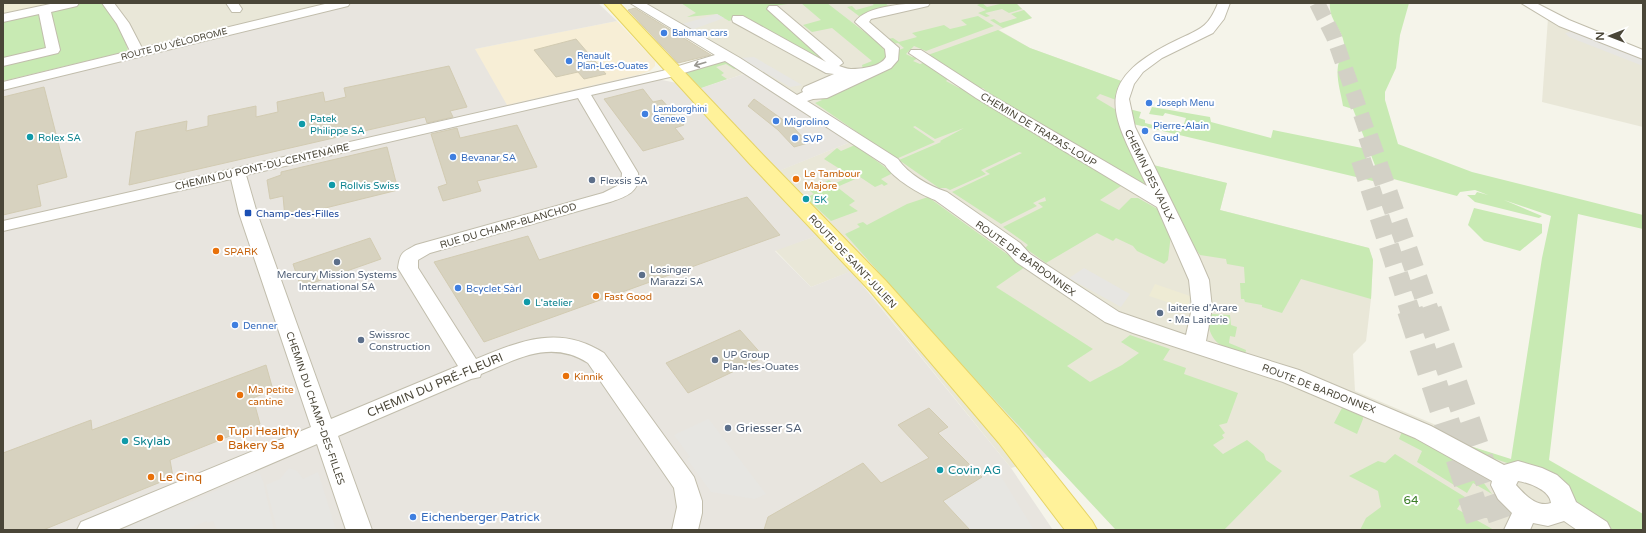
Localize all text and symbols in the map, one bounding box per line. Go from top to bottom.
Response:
north arrow [1590,16,1630,56]
street label: ROUTE DU VÉLODROME [119,25,229,63]
marker: Bahman cars [659,28,669,38]
place label: Bahman cars [672,28,728,39]
text: N [1594,32,1607,40]
place label: Renault Plan-Les-Ouates [577,51,648,72]
marker: Renault Plan-Les-Ouates [564,56,574,66]
one-way arrow [694,61,707,68]
street label: CHEMIN DE TRAPAS-LOUP [978,90,1099,169]
marker: Joseph Menu [1144,98,1154,108]
place label: Joseph Menu [1157,98,1214,109]
place label: Lamborghini Geneve [653,104,707,125]
marker: Lamborghini Geneve [640,109,650,119]
place label: Patek Philippe SA [310,113,365,137]
marker: Migrolino [771,116,781,126]
place label: Migrolino [784,116,829,128]
marker: Patek Philippe SA [297,119,307,129]
place label: Pierre-Alain Gaud [1153,120,1209,144]
marker: Pierre-Alain Gaud [1140,126,1150,136]
street label: CHEMIN DES VAULX [1122,128,1177,223]
marker: Rolex SA [25,132,35,142]
place label: Rolex SA [38,132,81,144]
marker: SVP [790,133,800,143]
place label: SVP [803,133,823,145]
street label: CHEMIN DU PONT-DU-CENTENAIRE [174,141,351,193]
marker: Bevanar SA [448,152,458,162]
place label: Bevanar SA [461,152,516,164]
place label: Le Tambour Majore [804,168,861,192]
marker: Le Tambour Majore [791,174,801,184]
marker: Flexsis SA [587,175,597,185]
place label: Flexsis SA [600,175,648,187]
marker: Rollvis Swiss [327,180,337,190]
place label: Rollvis Swiss [340,180,399,192]
marker: 5K [801,194,811,204]
place label: 5K [814,194,827,206]
street label: RUE DU CHAMP-BLANCHOD [438,201,578,251]
marker: Champ-des-Filles [243,208,253,218]
place label: Champ-des-Filles [256,208,339,220]
street label: ROUTE DE SAINT-JULIEN [806,212,899,311]
street label: ROUTE DE BARDONNEX [973,218,1078,299]
marker: SPARK [211,246,221,256]
place label: SPARK [224,246,258,258]
marker: Mercury Mission Systems International SA [332,257,342,267]
place label: Losinger Marazzi SA [650,264,703,288]
place label: Mercury Mission Systems International SA [277,269,397,293]
marker: Losinger Marazzi SA [637,270,647,280]
marker: Bcyclet Sàrl [453,283,463,293]
place label: Bcyclet Sàrl [466,283,522,295]
marker: Fast Good [591,291,601,301]
place label: Fast Good [604,291,652,303]
marker: L'atelier [522,297,532,307]
place label: L'atelier [535,297,573,309]
place label: laiterie d'Arare - Ma Laiterie [1168,302,1238,326]
marker: laiterie d'Arare - Ma Laiterie [1155,308,1165,318]
marker: Denner [230,320,240,330]
place label: Denner [243,320,278,332]
place label: Swissroc Construction [369,329,430,353]
street label: CHEMIN DU CHAMP-DES-FILLES [283,330,347,487]
marker: Swissroc Construction [356,335,366,345]
place label: UP Group Plan-les-Ouates [723,349,799,373]
street label: CHEMIN DU PRÉ-FLEURI [365,350,505,420]
marker: UP Group Plan-les-Ouates [710,355,720,365]
street label: ROUTE DE BARDONNEX [1260,362,1377,416]
marker: Kinnik [561,371,571,381]
place label: Kinnik [574,371,604,383]
place label: Ma petite cantine [248,384,294,408]
marker: Ma petite cantine [235,390,245,400]
place label: Griesser SA [736,421,802,435]
marker: Griesser SA [723,423,733,433]
place label: Tupi Healthy Bakery Sa [228,424,300,452]
marker: Tupi Healthy Bakery Sa [215,433,225,443]
place label: Skylab [133,434,171,448]
marker: Skylab [120,436,130,446]
place label: Covin AG [948,463,1001,477]
marker: Covin AG [935,465,945,475]
place label: Le Cinq [159,470,202,484]
marker: Le Cinq [146,472,156,482]
park label: 64 [1403,493,1419,507]
place label: Eichenberger Patrick [421,510,540,524]
marker: Eichenberger Patrick [408,512,418,522]

